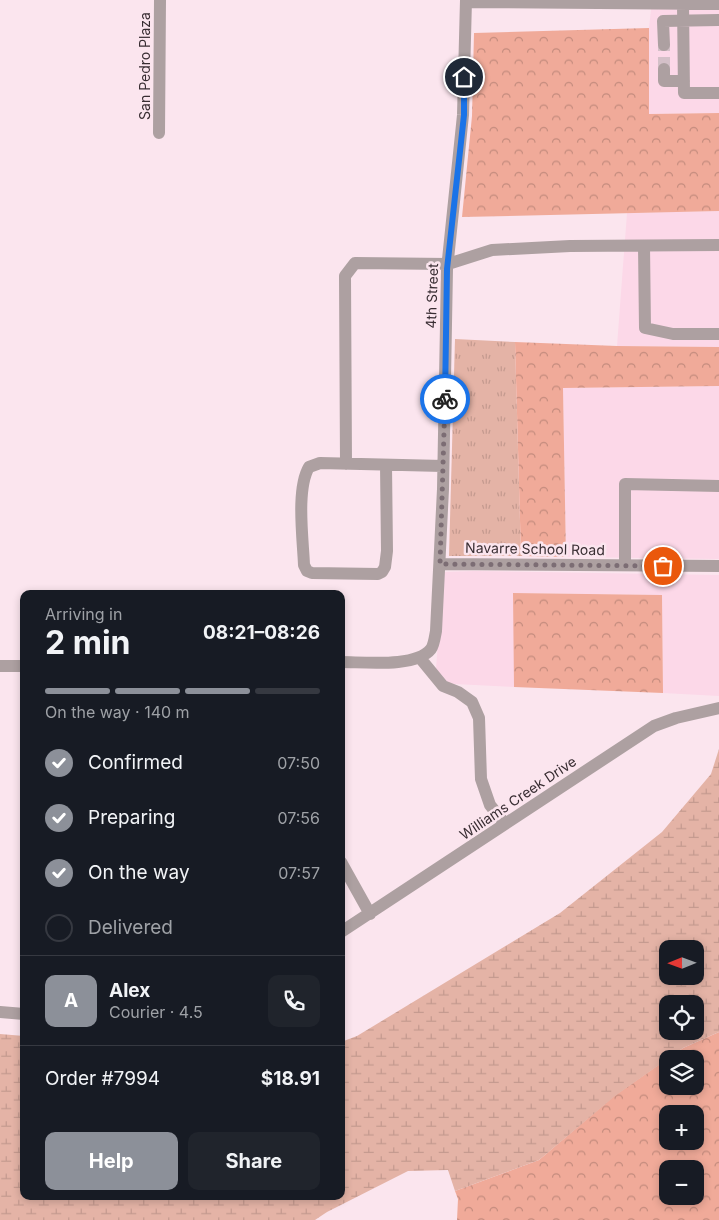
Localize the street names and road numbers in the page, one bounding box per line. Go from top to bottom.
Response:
street label: San Pedro Plaza [136,12,153,120]
street label: 4th Street [422,263,441,329]
street label: Navarre School Road [465,539,605,558]
street label: Williams Creek Drive [456,752,579,843]

